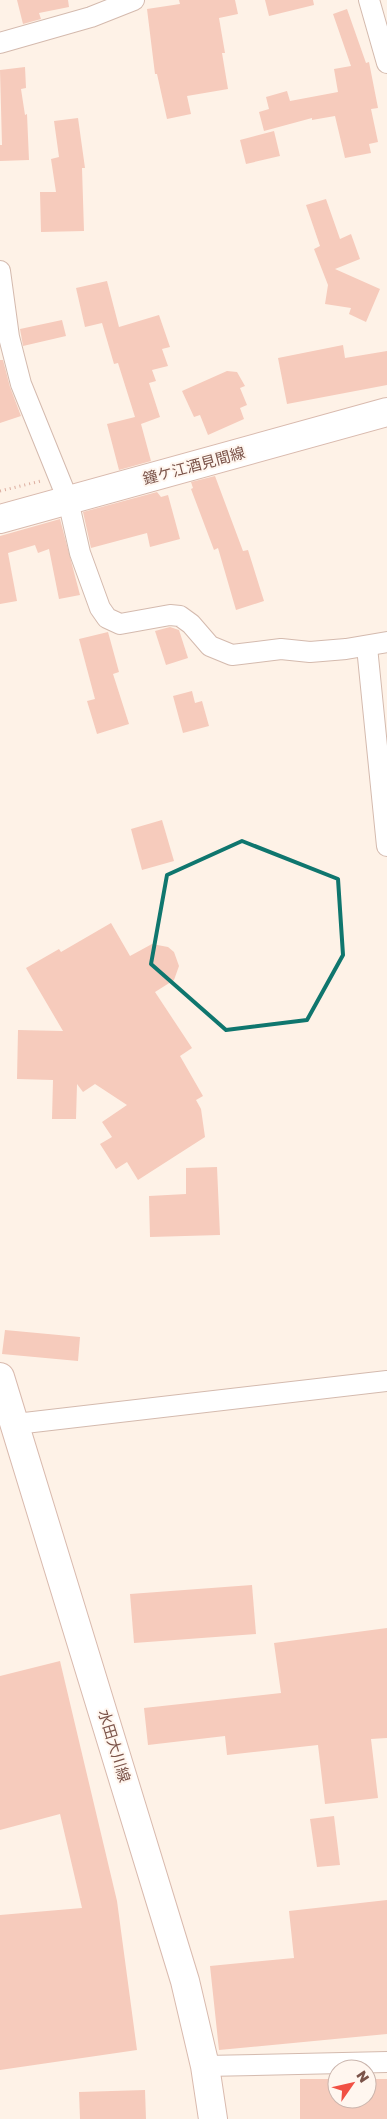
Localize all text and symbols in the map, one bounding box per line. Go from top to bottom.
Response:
street label: 鐘ケ江酒見間線 [141,443,247,487]
street label: 水田大川線 [95,1707,135,1784]
north arrow [327,2059,377,2109]
text: N [353,2067,373,2086]

